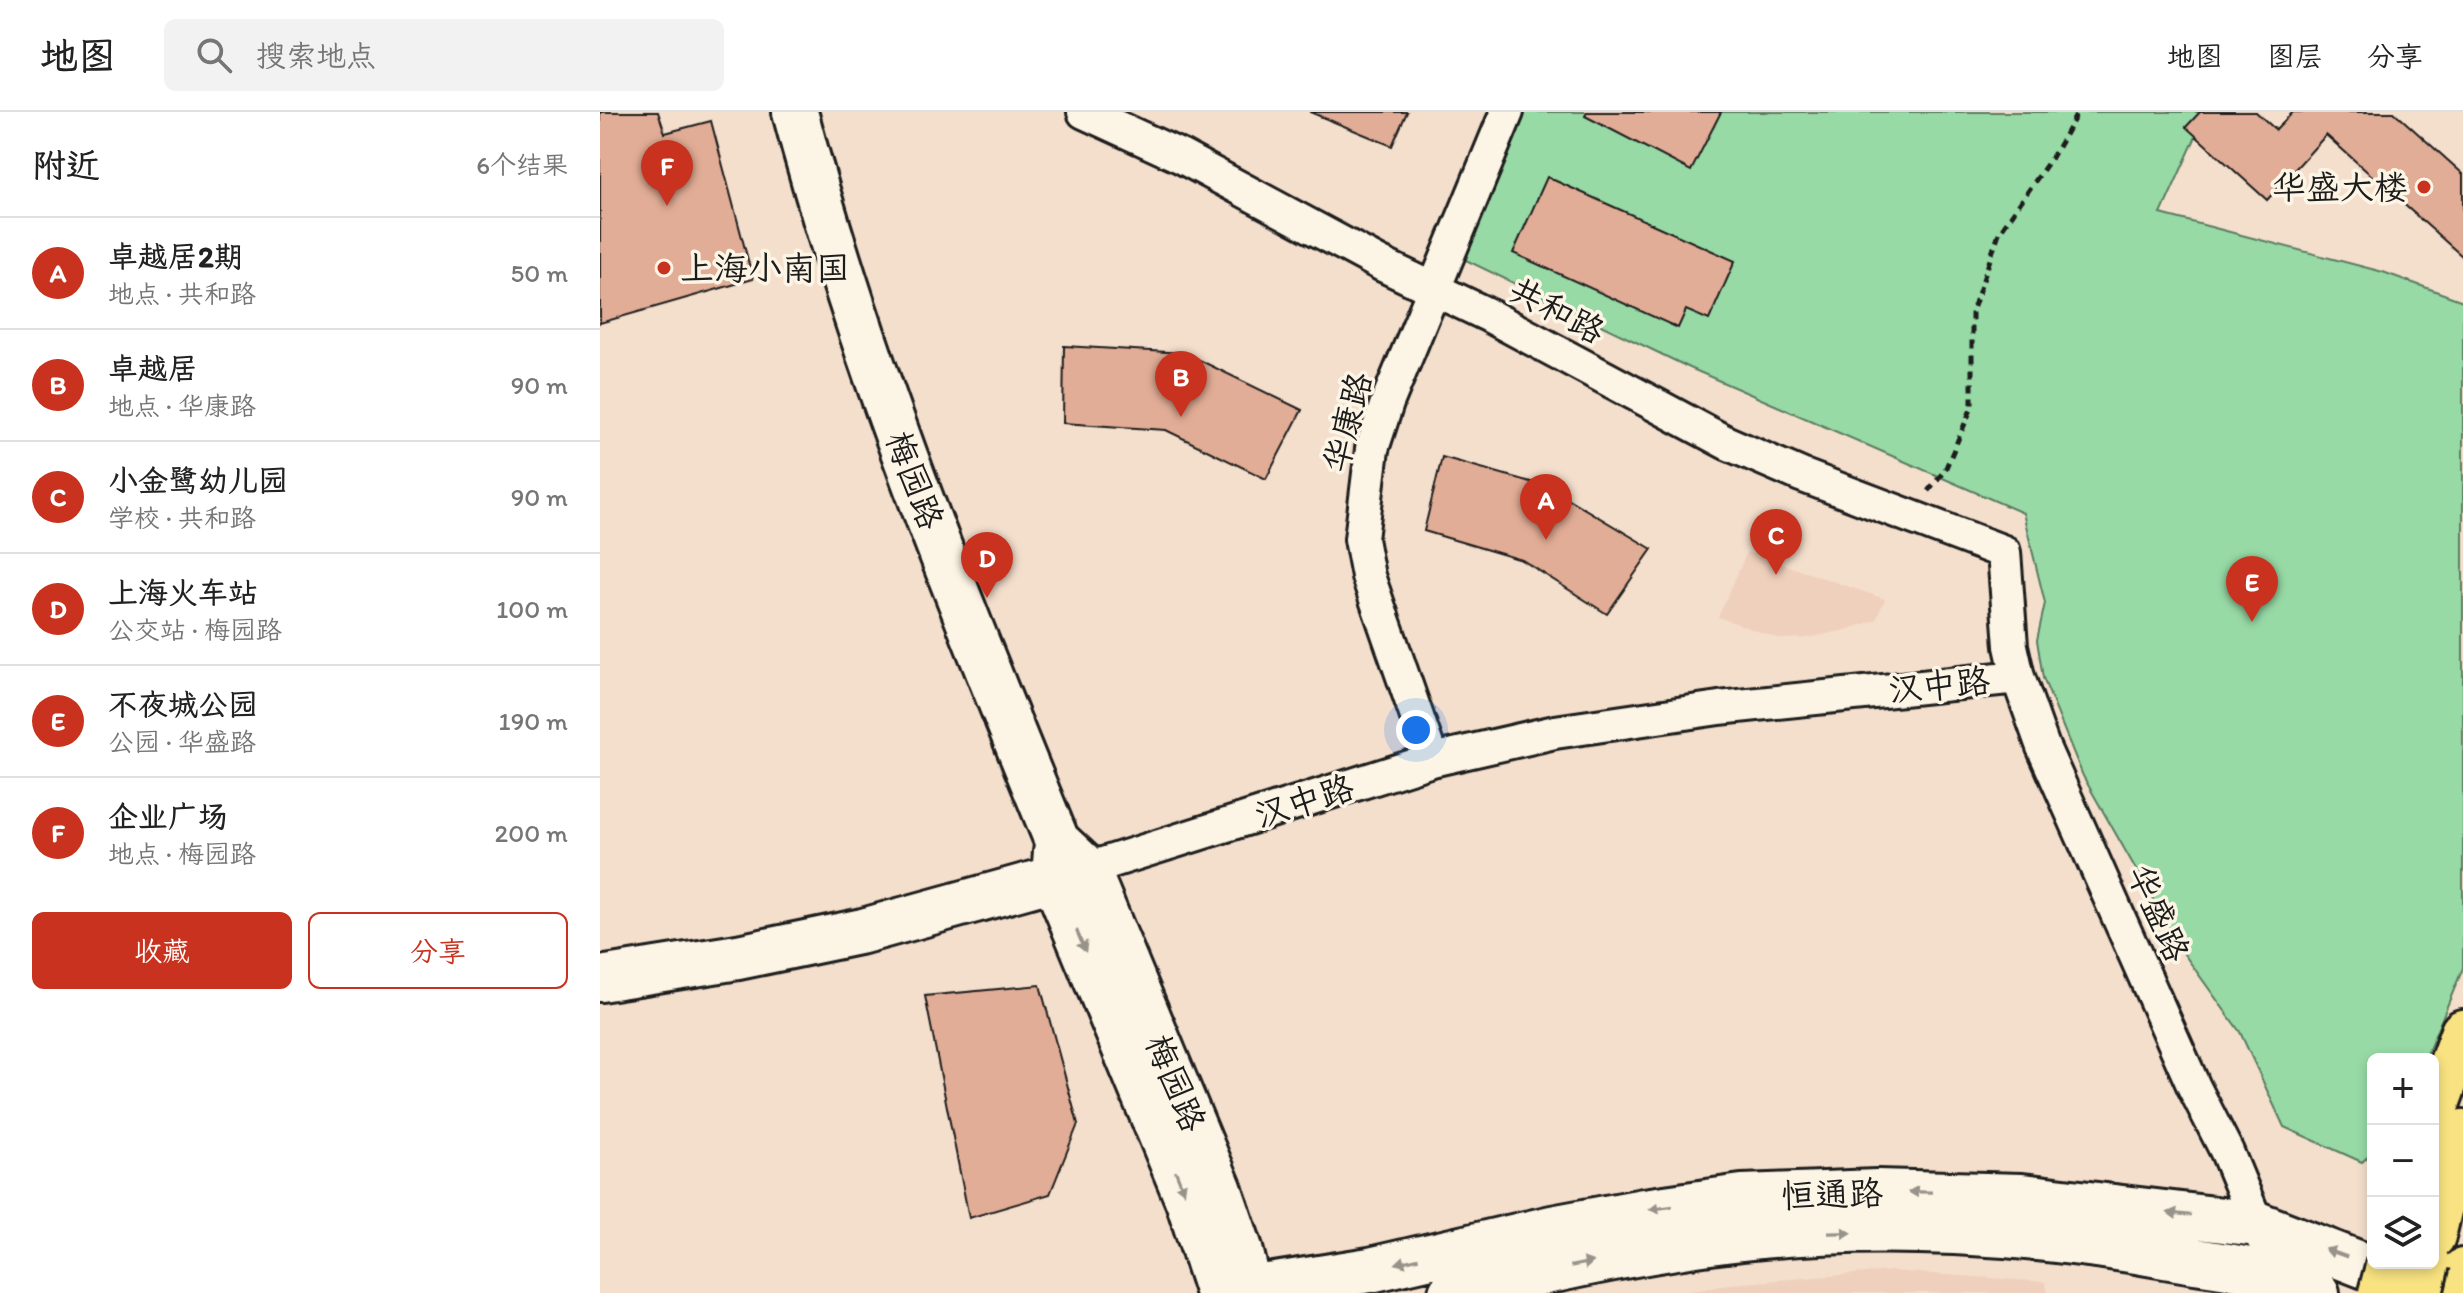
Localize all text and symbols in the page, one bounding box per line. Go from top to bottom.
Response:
search box [164,19,724,91]
text: 地图 [40,33,116,79]
icon: search [192,33,236,77]
text: 搜索地点 [256,37,376,74]
text: 地图 [2167,39,2223,73]
text: 图层 [2267,39,2323,73]
text: 分享 [2367,39,2423,73]
pin: F [641,140,693,206]
text: 附近 [32,145,100,186]
text: 6个结果 [476,149,568,181]
place label: 华盛大楼 [2272,167,2408,208]
marker: 华盛大楼 [2415,178,2433,196]
text: 卓越居2期 [108,238,244,275]
place label: 上海小南国 [680,248,850,289]
text: A [50,257,66,289]
text: 50 m [511,257,568,289]
marker: 上海小南国 [655,259,673,277]
street label: 共和路 [1502,268,1611,352]
text: 地点 · 共和路 [108,278,256,310]
text: 卓越居 [108,350,198,387]
pin: B [1155,351,1207,417]
street label: 华康路 [1314,368,1380,477]
text: B [50,369,66,401]
text: 90 m [511,369,568,401]
text: 地点 · 华康路 [108,390,256,422]
street label: 梅园路 [877,425,952,535]
text: 小金鹭幼儿园 [108,462,288,499]
pin: A [1520,474,1572,540]
text: C [50,481,66,513]
text: 90 m [511,481,568,513]
text: 学校 · 共和路 [108,502,256,534]
pin: C [1750,509,1802,575]
pin: D [961,532,1013,598]
pin: E [2226,556,2278,622]
text: 上海火车站 [108,574,258,611]
text: D [49,593,67,625]
text: 100 m [496,593,568,625]
text: 公交站 · 梅园路 [108,614,282,646]
street label: 汉中路 [1886,660,1992,711]
text: 不夜城公园 [108,686,258,723]
text: E [51,705,65,737]
text: 190 m [499,705,568,737]
your location [1396,710,1436,750]
text: 公园 · 华盛路 [108,726,256,758]
street label: 汉中路 [1249,766,1359,837]
text: 企业广场 [108,798,228,835]
text: F [51,817,65,849]
text: 200 m [495,817,568,849]
text: 地点 · 梅园路 [108,838,256,870]
street label: 华盛路 [2119,858,2198,968]
button: 收藏 [32,912,292,989]
button: 分享 [308,912,568,989]
one-way arrow [1074,929,1087,953]
street label: 梅园路 [1137,1028,1214,1138]
map controls [2367,1053,2439,1269]
button: + [2367,1053,2439,1125]
button: − [2367,1125,2439,1197]
one-way arrow [1174,1170,1187,1194]
street label: 恒通路 [1780,1172,1884,1217]
one-way arrow [1907,1186,1932,1198]
button: layers [2367,1197,2439,1269]
one-way arrow [1648,1202,1673,1215]
one-way arrow [2166,1207,2191,1220]
one-way arrow [1828,1227,1853,1240]
one-way arrow [2324,1246,2348,1259]
one-way arrow [1394,1255,1419,1268]
one-way arrow [1570,1257,1595,1269]

